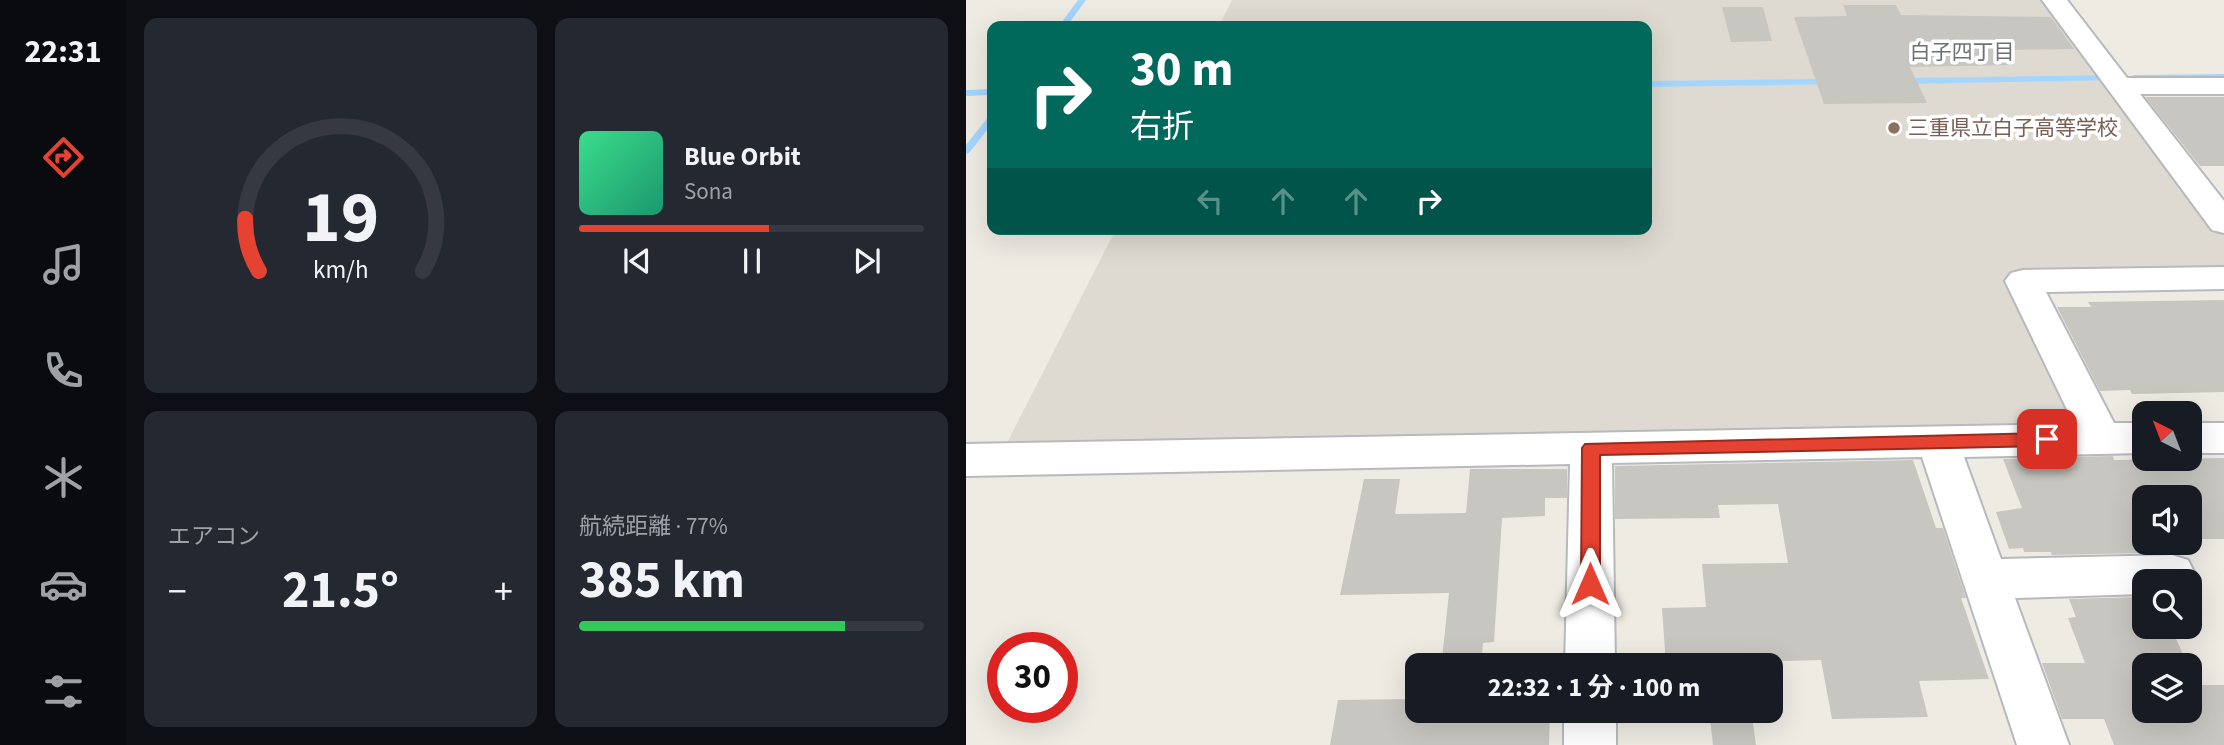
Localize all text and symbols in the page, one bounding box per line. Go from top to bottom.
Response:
text: 22:31 [24,29,102,75]
text: 30 m [1130,35,1234,105]
district label: 白子四丁目 [1910,37,2015,67]
icon: right [1015,49,1106,140]
text: 右折 [1130,104,1194,150]
place label: 三重県立白子高等学校 [1908,113,2118,143]
marker: 三重県立白子高等学校 [1886,120,1902,136]
icon: directions [39,133,88,182]
text: Blue Orbit [684,138,801,175]
text: 19 [302,167,379,271]
text: Sona [684,175,733,208]
icon: left [1191,182,1229,220]
icon: ahead [1264,182,1302,220]
icon: ahead [1337,182,1375,220]
icon: right [1410,182,1448,220]
icon: music [39,240,88,289]
icon: previous [618,242,656,280]
icon: pause [733,242,771,280]
icon: next [848,242,886,280]
text: km/h [313,252,368,288]
icon: phone [39,346,88,395]
north arrow [2132,401,2202,471]
map controls [2132,401,2202,723]
pin [2017,409,2077,469]
icon: arrive [2028,420,2066,458]
icon: climate [39,453,88,502]
button: sound [2132,485,2202,555]
text: 航続距離 · 77% [579,510,728,543]
text: エアコン [168,520,260,553]
text: 385 km [579,544,745,618]
position arrow [1553,547,1627,621]
text: 21.5° [282,554,399,628]
icon: car [39,560,88,609]
text: − [168,565,187,619]
text: + [494,565,513,619]
button: search [2132,569,2202,639]
speed limit sign: 30 [987,632,1078,723]
button: layers [2132,653,2202,723]
icon: filters [39,667,88,716]
text: 22:32 · 1 分 · 100 m [1488,669,1700,706]

